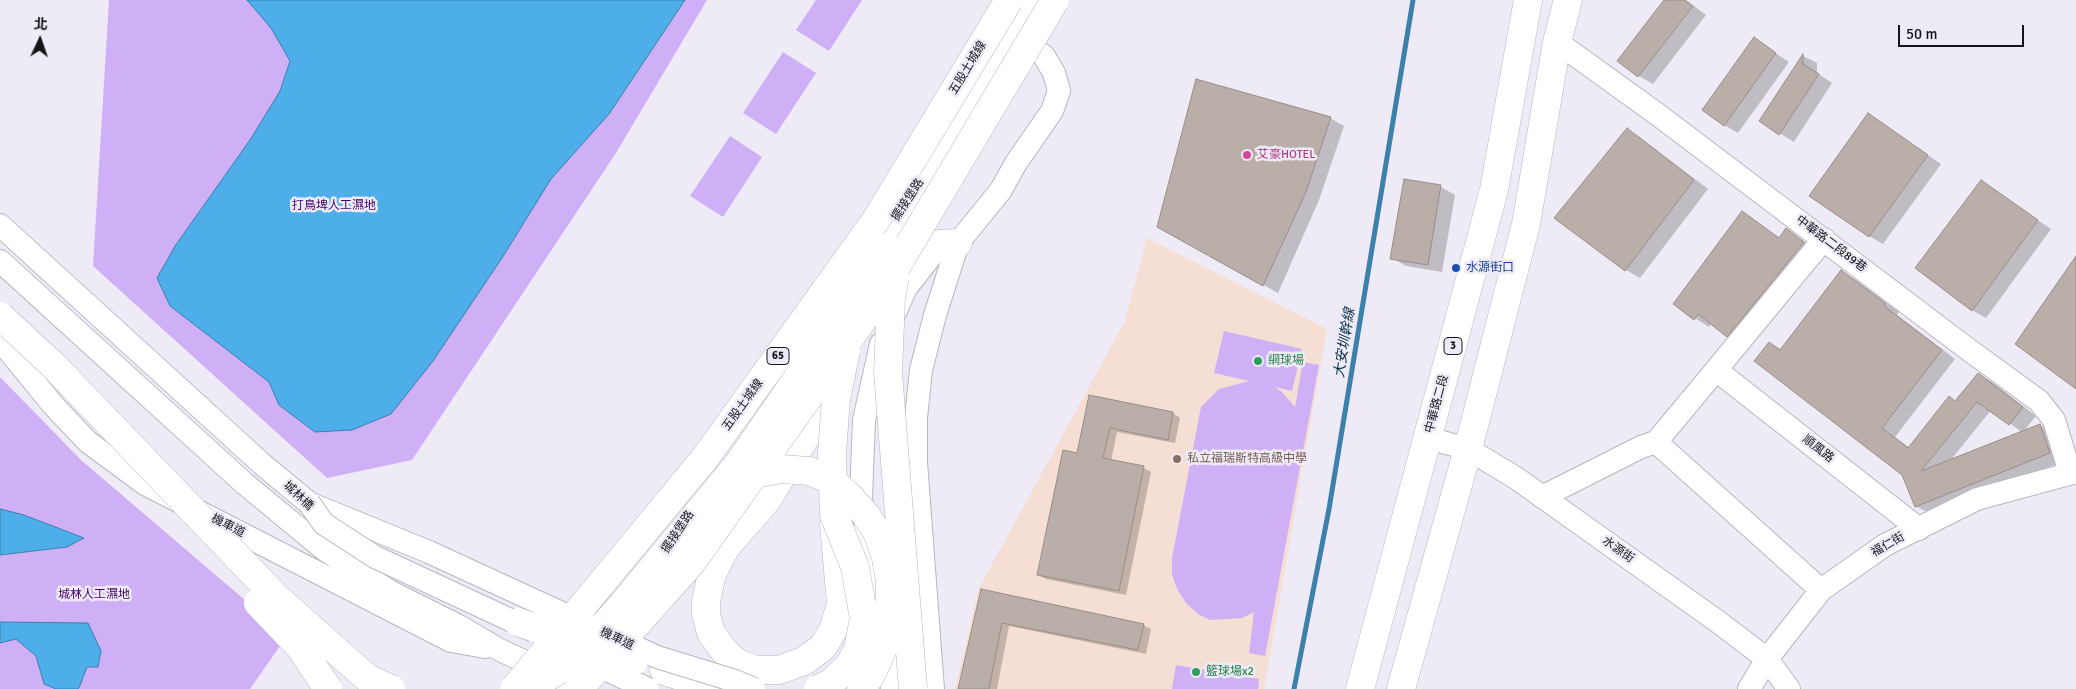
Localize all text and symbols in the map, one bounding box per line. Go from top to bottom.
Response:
north arrow [15,15,65,65]
scale bar [1901,15,2027,47]
text: 北 [33,16,48,33]
text: 50 m [1906,25,1937,43]
street label: 五股土城線 [946,39,990,97]
place label: 艾豪HOTEL [1257,148,1316,162]
marker: 艾豪HOTEL [1241,149,1253,161]
street label: 擺接堡路 [889,176,927,224]
park label: 打鳥埤人工濕地 [292,199,376,213]
street label: 中華路二段89巷 [1793,213,1869,275]
place label: 水源街口 [1466,261,1514,275]
marker: 水源街口 [1450,262,1462,274]
water label: 大安圳幹線 [1331,307,1359,379]
road number: 3 [1444,338,1462,354]
road number: 65 [767,348,789,364]
place label: 網球場 [1268,354,1304,368]
marker: 網球場 [1252,355,1264,367]
street label: 中華路二段 [1422,373,1452,435]
street label: 五股土城線 [720,376,766,434]
street label: 順風路 [1799,432,1837,466]
place label: 私立福瑞斯特高級中學 [1187,452,1307,466]
marker: 私立福瑞斯特高級中學 [1171,453,1183,465]
street label: 城林橋 [280,478,316,514]
street label: 擺接堡路 [659,508,697,556]
street label: 機車道 [209,511,247,541]
street label: 福仁街 [1869,530,1907,560]
street label: 水源街 [1599,534,1637,566]
park label: 城林人工濕地 [58,588,130,602]
street label: 機車道 [598,625,636,653]
place label: 籃球場x2 [1206,665,1254,679]
marker: 籃球場x2 [1190,666,1202,678]

